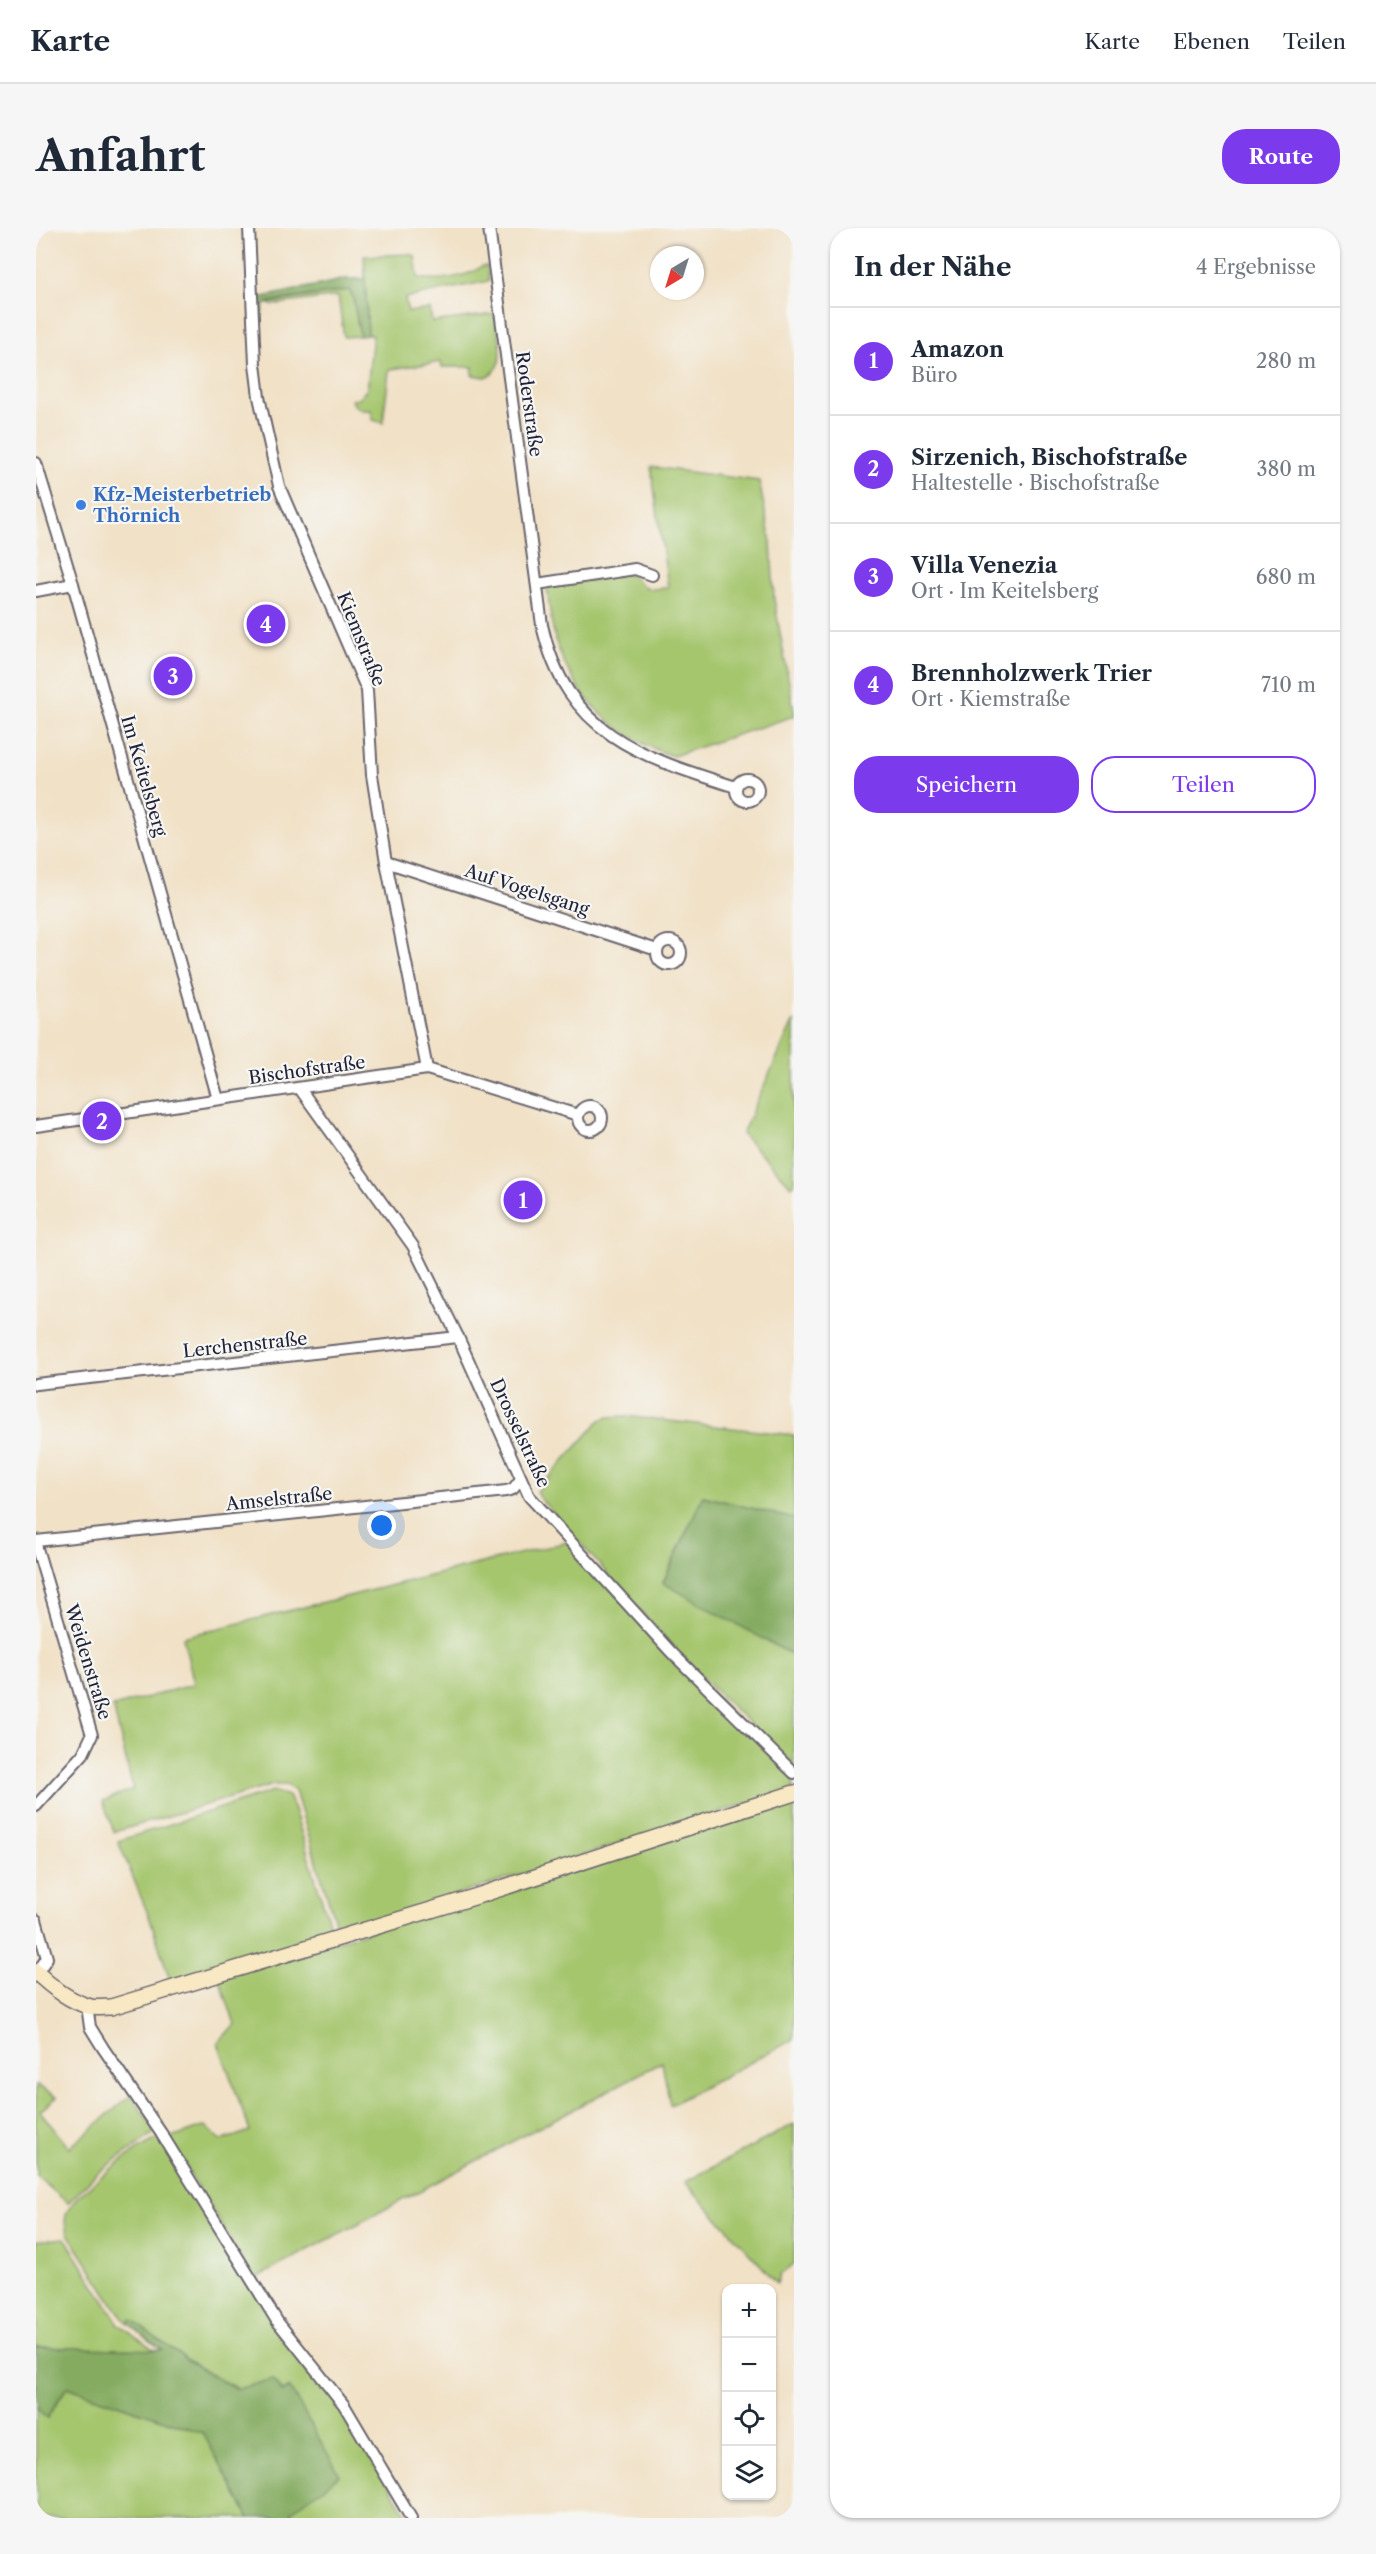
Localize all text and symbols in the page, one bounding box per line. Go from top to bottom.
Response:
text: Karte [30,24,110,58]
text: Karte [1085,29,1140,54]
text: Ebenen [1173,29,1250,54]
text: Teilen [1283,29,1346,54]
button: Route [1222,129,1340,184]
text: Anfahrt [36,130,205,182]
north arrow [650,246,704,300]
text: In der Nähe [854,251,1011,283]
text: 4 Ergebnisse [1196,255,1316,279]
text: Amazon [911,336,1004,363]
text: 1 [869,349,878,373]
text: 280 m [1256,349,1316,373]
street label: Roderstraße [511,350,547,458]
text: Büro [911,363,957,387]
text: Sirzenich, Bischofstraße [911,444,1187,471]
text: 2 [868,457,879,481]
text: 380 m [1257,457,1316,481]
text: Haltestelle · Bischofstraße [911,471,1160,495]
place label: Kfz-Meisterbetrieb Thörnich [93,484,271,527]
marker: Kfz-Meisterbetrieb Thörnich [74,498,88,512]
text: Villa Venezia [911,552,1058,579]
text: 3 [868,565,879,589]
text: 680 m [1256,565,1316,589]
text: Ort · Im Keitelsberg [911,579,1098,603]
street label: Kiemstraße [332,589,390,689]
pin: 4 [246,602,286,646]
pin: 3 [154,654,192,698]
text: Brennholzwerk Trier [911,660,1152,687]
text: 4 [868,673,879,697]
text: 710 m [1261,673,1316,697]
text: Ort · Kiemstraße [911,687,1071,711]
street label: Im Keitelsberg [116,713,172,840]
button: Speichern [854,756,1079,813]
button: Teilen [1091,756,1316,813]
street label: Auf Vogelsgang [461,859,592,921]
street label: Bischofstraße [247,1051,367,1089]
pin: 2 [82,1098,122,1144]
pin: 1 [504,1178,542,1222]
street label: Lerchenstraße [182,1328,308,1362]
street label: Drosselstraße [485,1375,555,1491]
street label: Amselstraße [224,1482,333,1516]
your location [367,1511,396,1540]
street label: Weidenstraße [60,1601,116,1722]
map controls [722,2284,776,2500]
button: + [722,2284,776,2338]
button: − [722,2338,776,2392]
button: locate [722,2392,776,2446]
button: layers [722,2446,776,2500]

